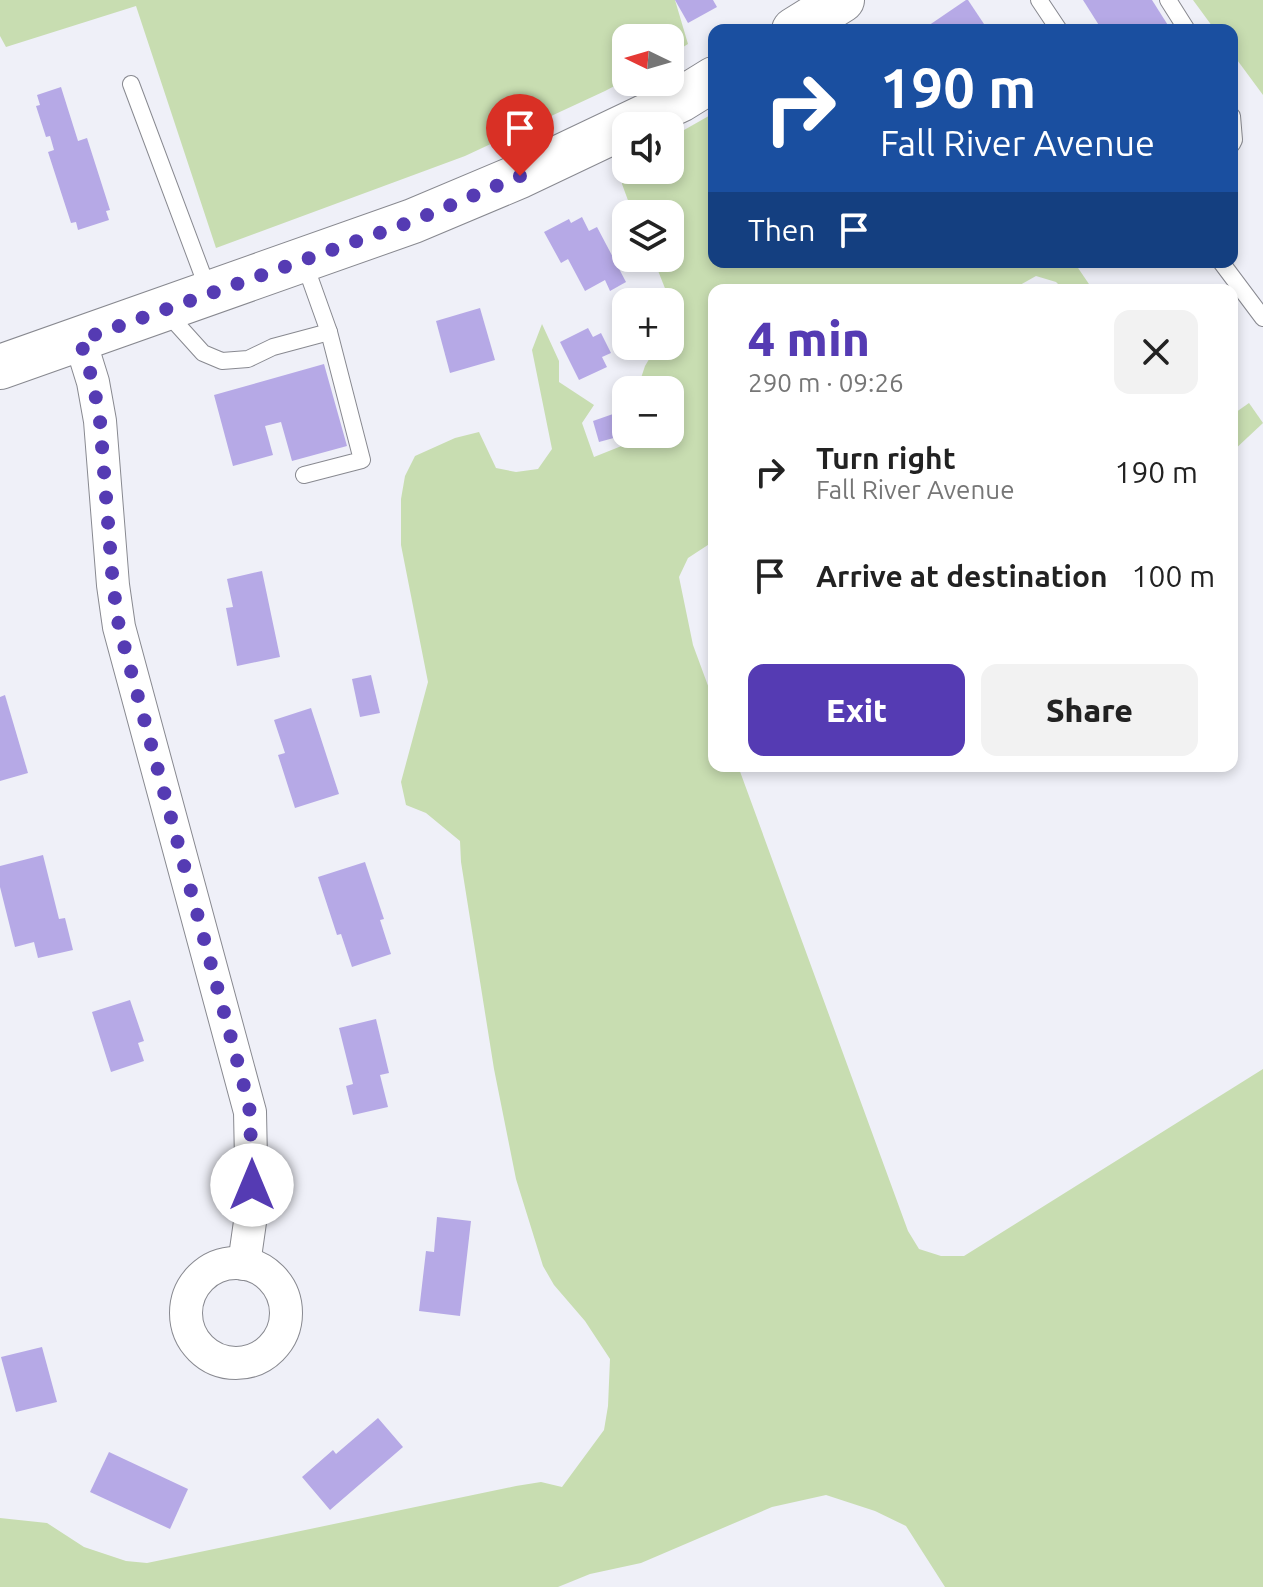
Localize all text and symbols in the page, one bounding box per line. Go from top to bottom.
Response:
north arrow [612,24,684,96]
map controls [612,24,684,448]
icon: right [748,56,852,160]
text: 190 m [880,56,1036,119]
pin [486,94,554,176]
icon: arrive [498,106,542,150]
button: sound [612,112,684,184]
text: Fall River Avenue [880,122,1155,163]
button: layers [612,200,684,272]
icon: arrive [832,208,876,252]
text: Then [748,213,816,247]
button: + [612,288,684,360]
button: close [1114,310,1198,394]
text: 4 min [748,311,870,365]
text: 290 m · 09:26 [748,368,904,397]
button: − [612,376,684,448]
text: Turn right [816,441,956,475]
icon: right [748,450,792,494]
text: 190 m [1114,455,1198,489]
text: Fall River Avenue [816,475,1015,504]
icon: arrive [748,554,792,598]
text: Arrive at destination [816,559,1108,593]
text: 100 m [1132,559,1215,593]
button: Exit [748,664,965,756]
button: Share [981,664,1198,756]
position arrow [210,1143,294,1227]

